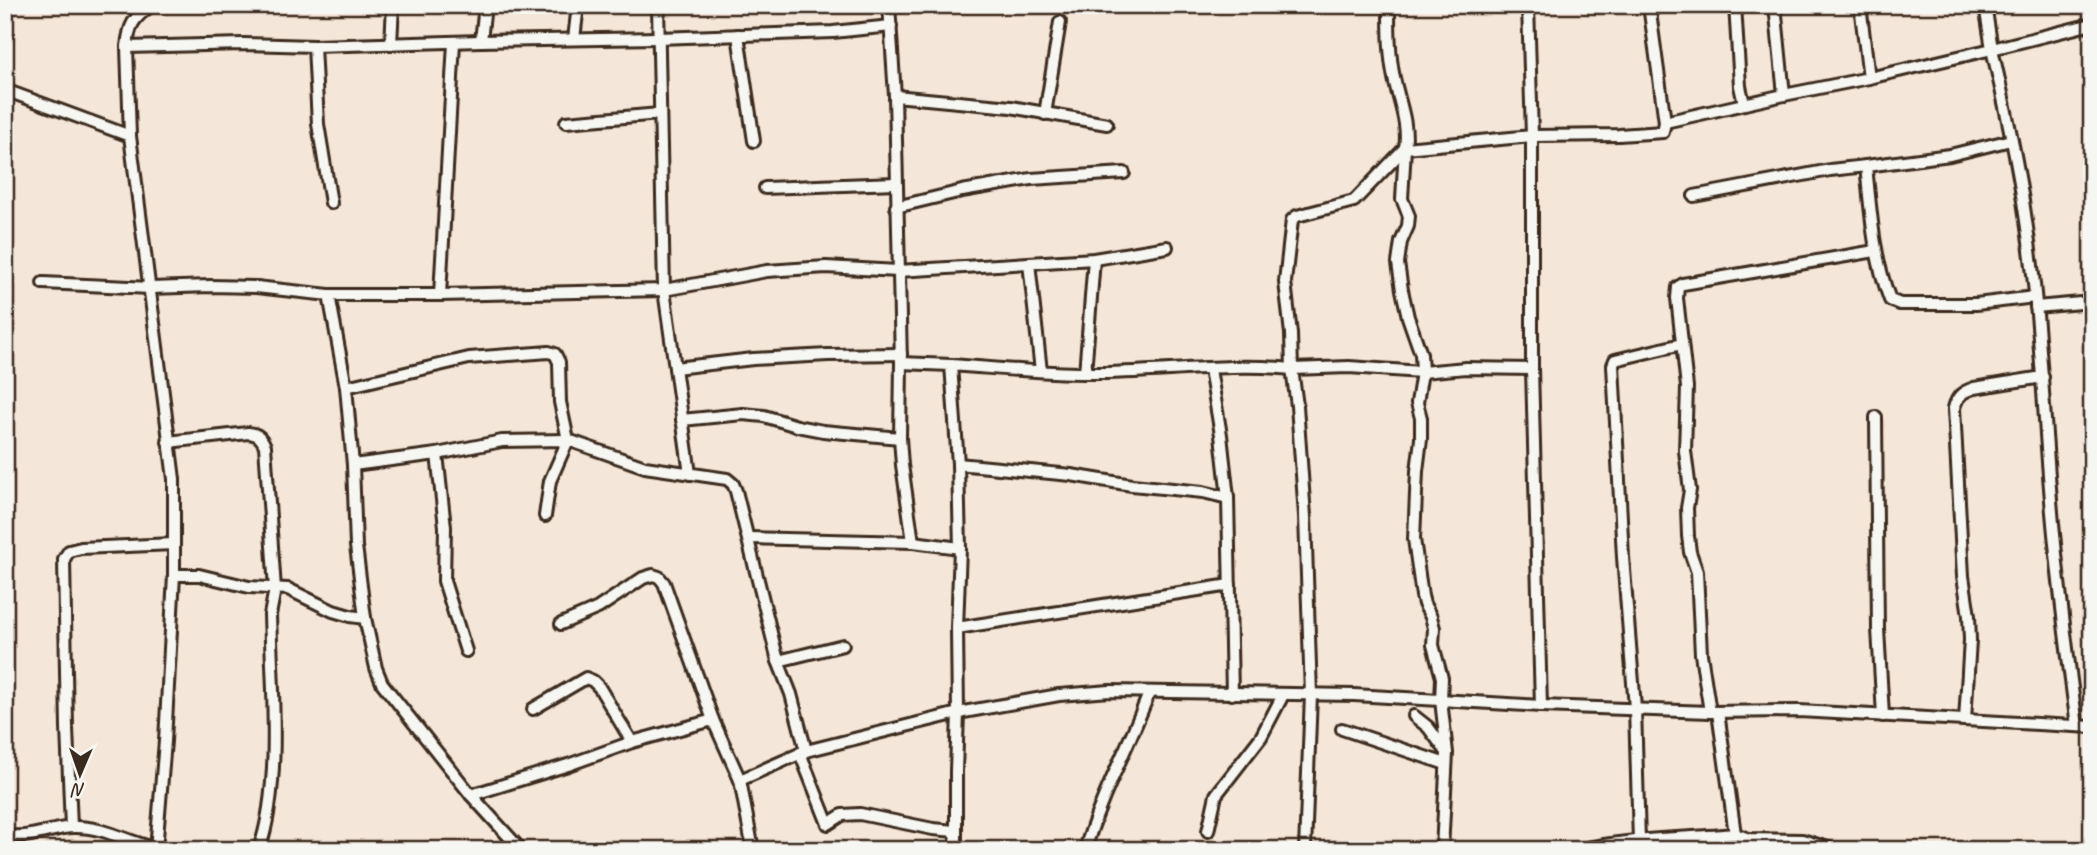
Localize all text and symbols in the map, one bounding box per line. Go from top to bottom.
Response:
north arrow [46,740,116,810]
text: N [70,778,86,802]

